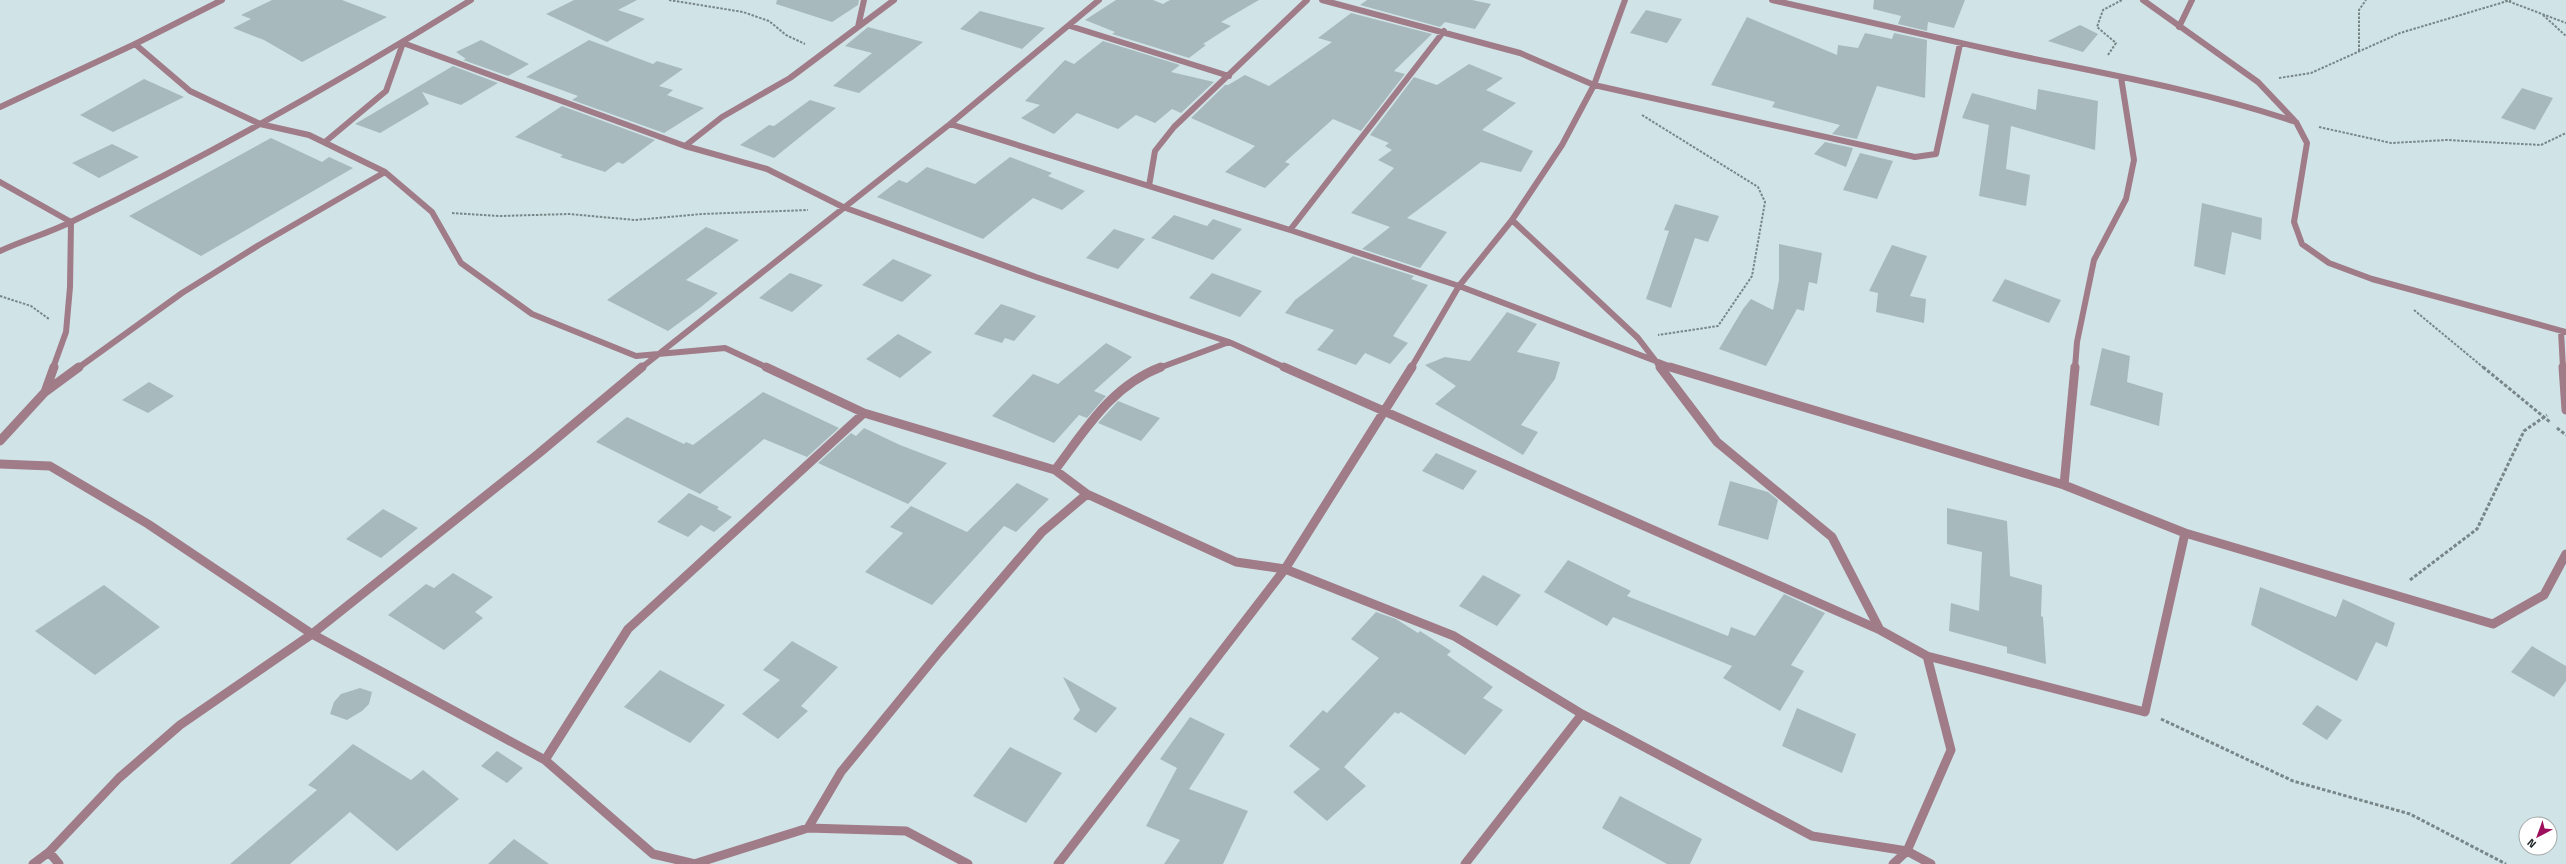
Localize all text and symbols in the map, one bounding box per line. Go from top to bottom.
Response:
north arrow [2518,816,2558,856]
text: N [2523,835,2540,852]

